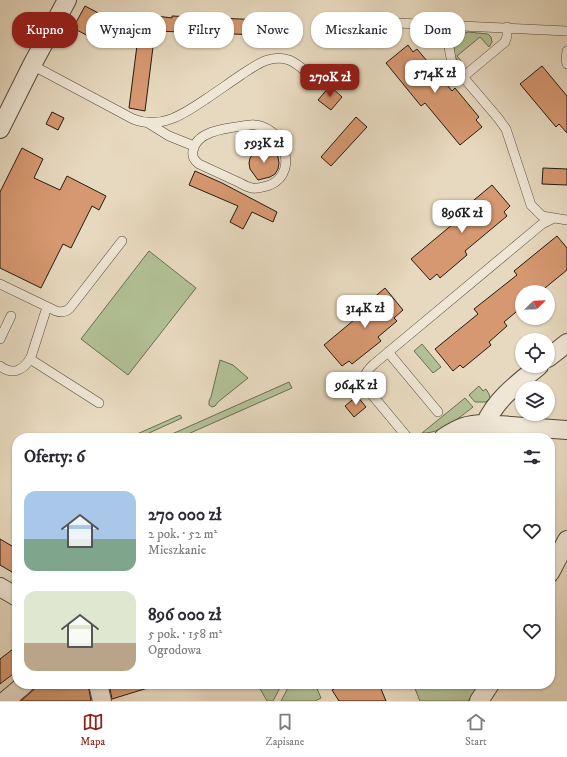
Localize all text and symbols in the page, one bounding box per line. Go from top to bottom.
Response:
chip: Kupno [12,12,78,48]
chip: Wynajem [86,12,166,48]
chip: Filtry [174,12,234,48]
chip: Nowe [242,12,303,48]
chip: Mieszkanie [311,12,402,48]
chip: Dom [410,12,465,48]
pin: 574K zł [398,60,472,94]
pin: 270K zł [293,64,367,98]
text: 574K zł [414,65,456,81]
text: 270K zł [309,69,351,85]
pin: 593K zł [227,130,301,164]
text: 593K zł [244,135,284,151]
pin: 896K zł [425,200,499,234]
text: 896K zł [441,205,483,221]
north arrow [515,285,555,325]
map controls [515,285,555,421]
pin: 314K zł [328,295,402,329]
text: 314K zł [346,300,384,316]
button: locate [515,333,555,373]
pin: 964K zł [319,372,393,406]
text: 964K zł [335,377,377,393]
button: layers [515,381,555,421]
text: Oferty: 6 [24,446,85,468]
icon: filters [521,446,543,468]
text: 270 000 zł [148,504,221,526]
icon: home [56,507,104,555]
icon: heart [521,520,543,542]
text: 2 pok. · 52 m² [148,526,217,542]
text: Mieszkanie [148,542,206,558]
text: 896 000 zł [148,604,221,626]
icon: home [56,607,104,655]
icon: heart [521,620,543,642]
text: 5 pok. · 158 m² [148,626,222,642]
text: Ogrodowa [148,642,201,658]
tab: Mapa [80,711,105,749]
tab: Zapisane [266,711,304,749]
tab: Start [465,711,487,749]

